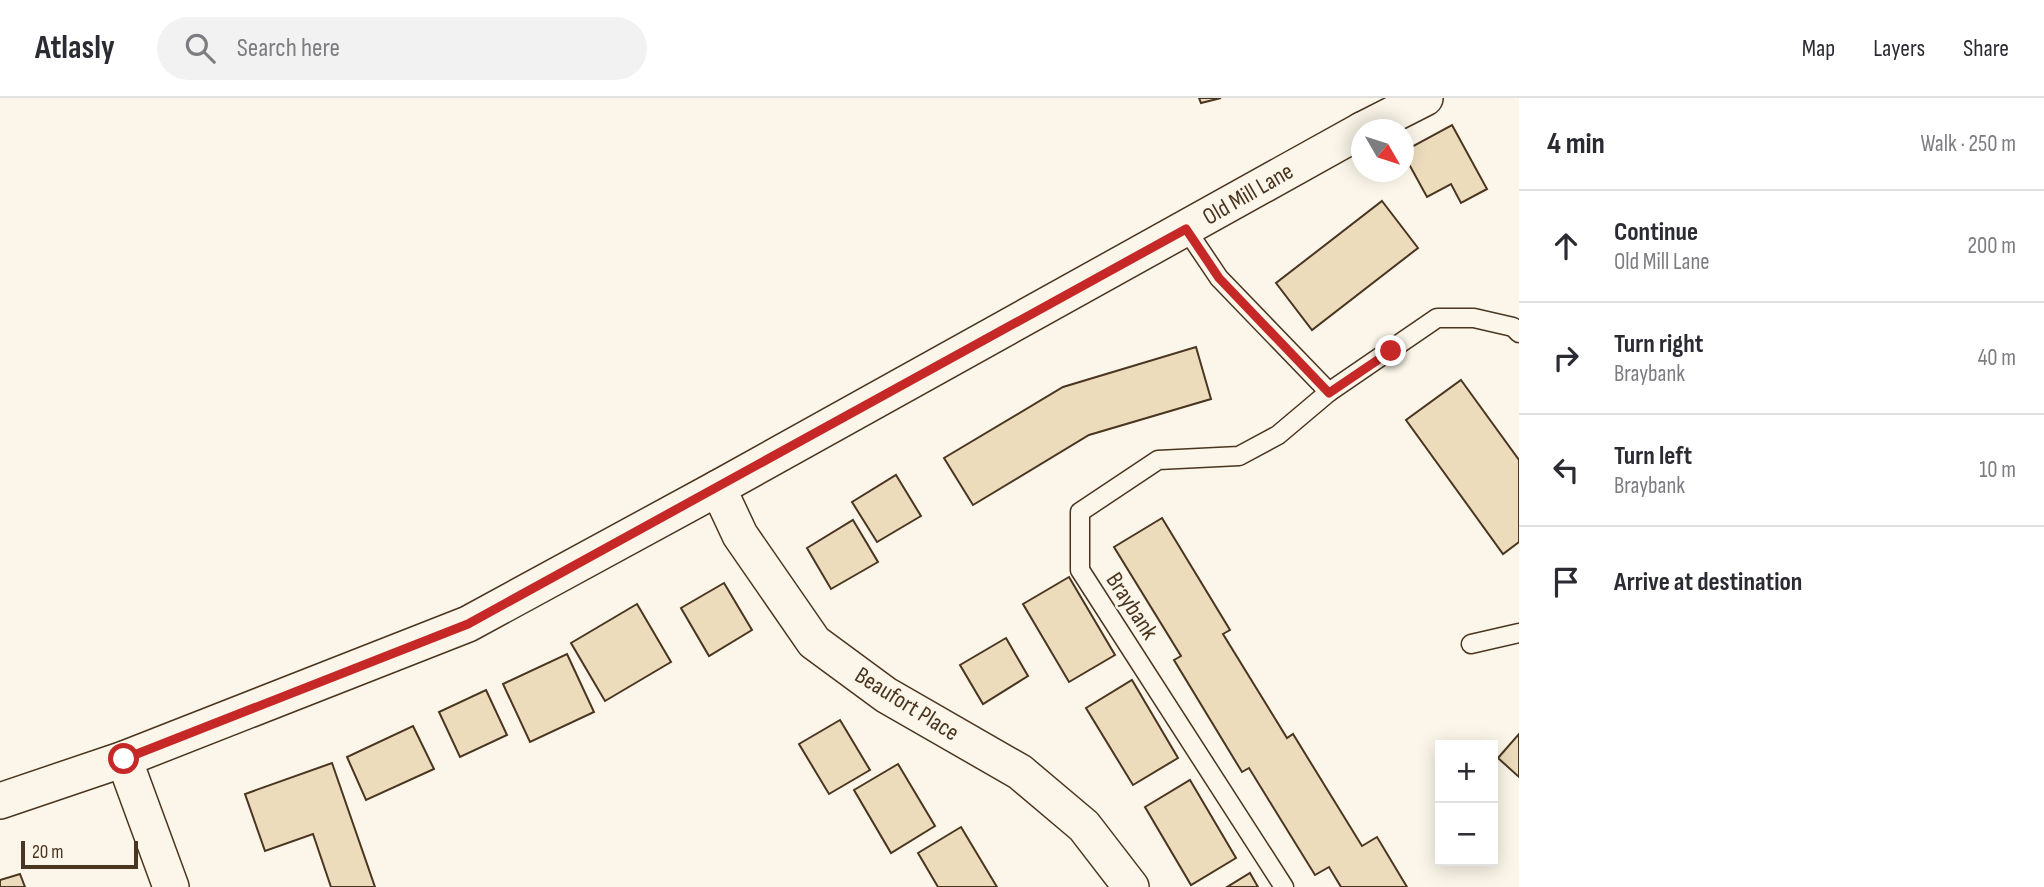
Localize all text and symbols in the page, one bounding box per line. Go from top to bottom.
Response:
search box [157,17,647,80]
text: Atlasly [35,28,115,68]
icon: search [181,29,219,67]
text: Search here [237,33,340,64]
text: Map [1802,34,1835,63]
text: Layers [1873,34,1925,63]
text: Share [1963,34,2009,63]
north arrow [1351,119,1414,182]
text: 4 min [1547,126,1605,162]
text: Walk · 250 m [1920,130,2016,158]
street label: Old Mill Lane [1198,157,1298,231]
text: Continue [1614,217,1698,248]
icon: ahead [1547,227,1585,265]
text: 200 m [1968,232,2016,260]
text: Old Mill Lane [1614,248,1709,276]
text: Turn right [1614,329,1703,360]
route end [1375,335,1406,366]
icon: right [1547,339,1585,377]
text: 40 m [1978,344,2016,372]
text: Braybank [1614,360,1685,388]
text: Turn left [1614,441,1692,472]
icon: left [1547,451,1585,489]
text: 10 m [1979,456,2016,484]
text: Braybank [1614,472,1685,500]
icon: arrive [1547,563,1585,601]
street label: Braybank [1100,567,1164,645]
text: Arrive at destination [1614,567,1802,598]
street label: Beaufort Place [850,661,964,747]
map controls [1435,740,1498,866]
button: + [1435,740,1498,803]
route start [108,743,139,774]
button: − [1435,803,1498,866]
scale bar [21,838,138,870]
text: 20 m [32,841,64,864]

